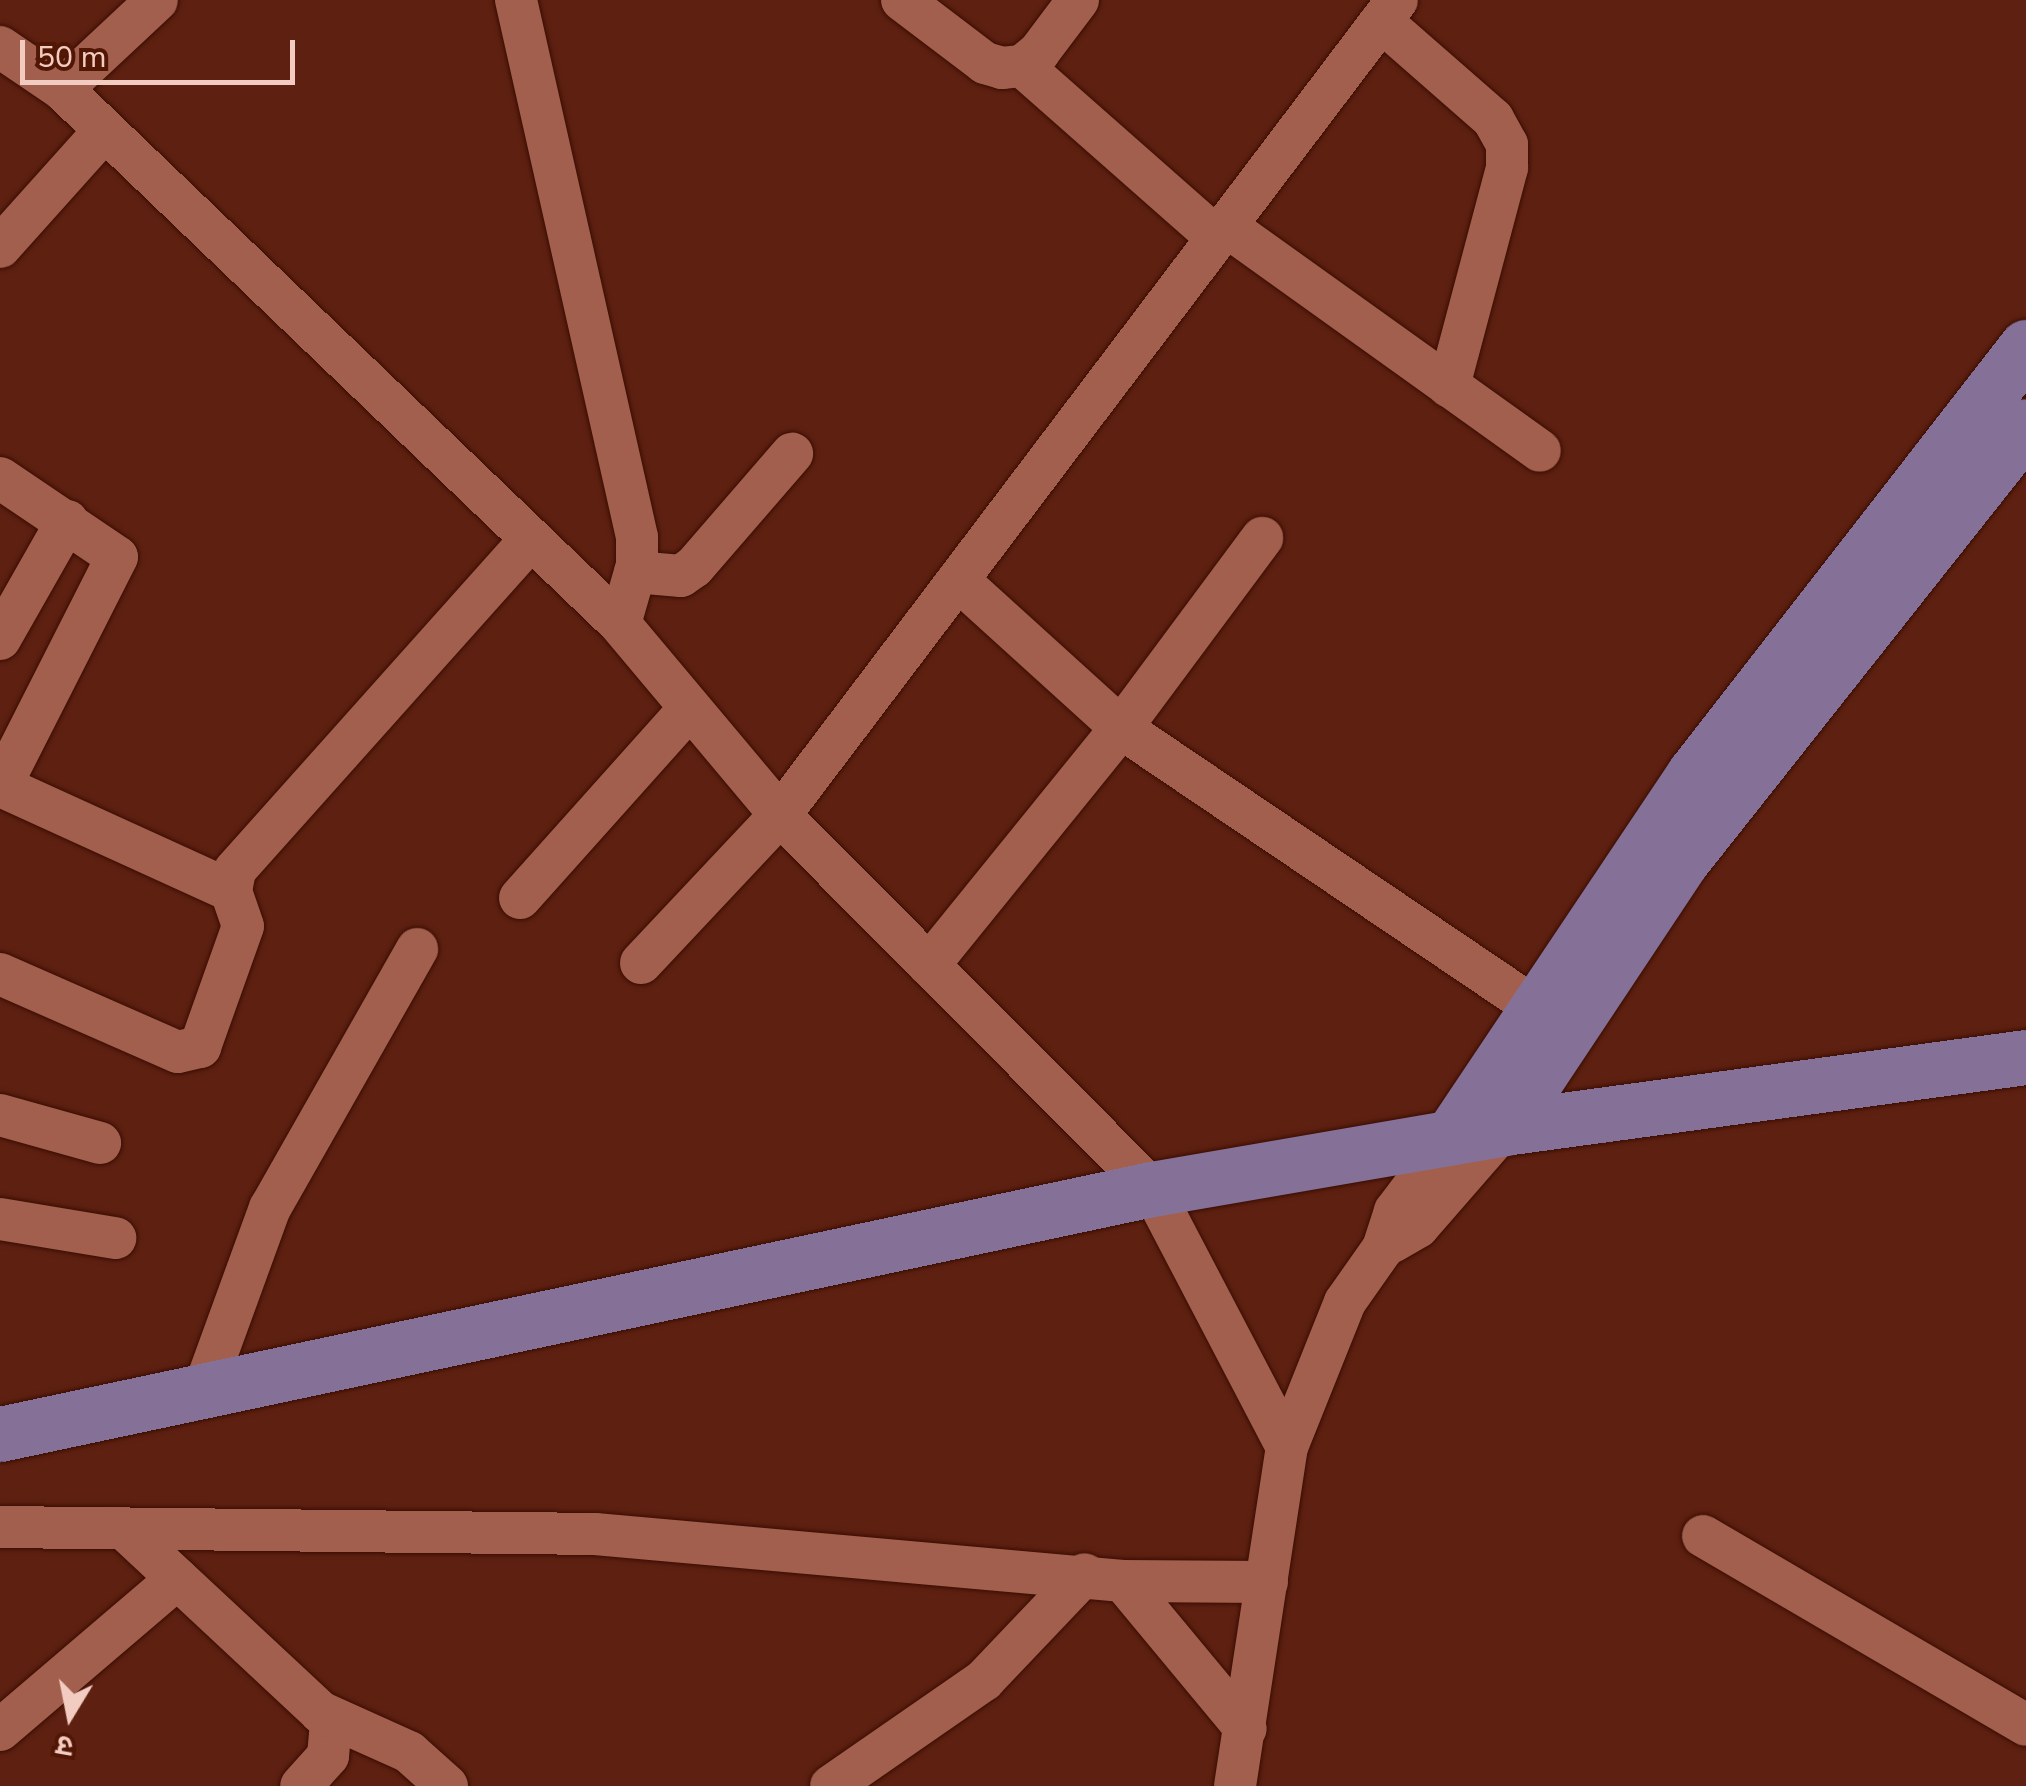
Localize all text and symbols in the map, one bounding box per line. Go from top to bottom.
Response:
scale bar [25,20,300,82]
text: 50 m [37,37,106,78]
north arrow [20,1666,120,1766]
text: उ [53,1725,76,1766]

